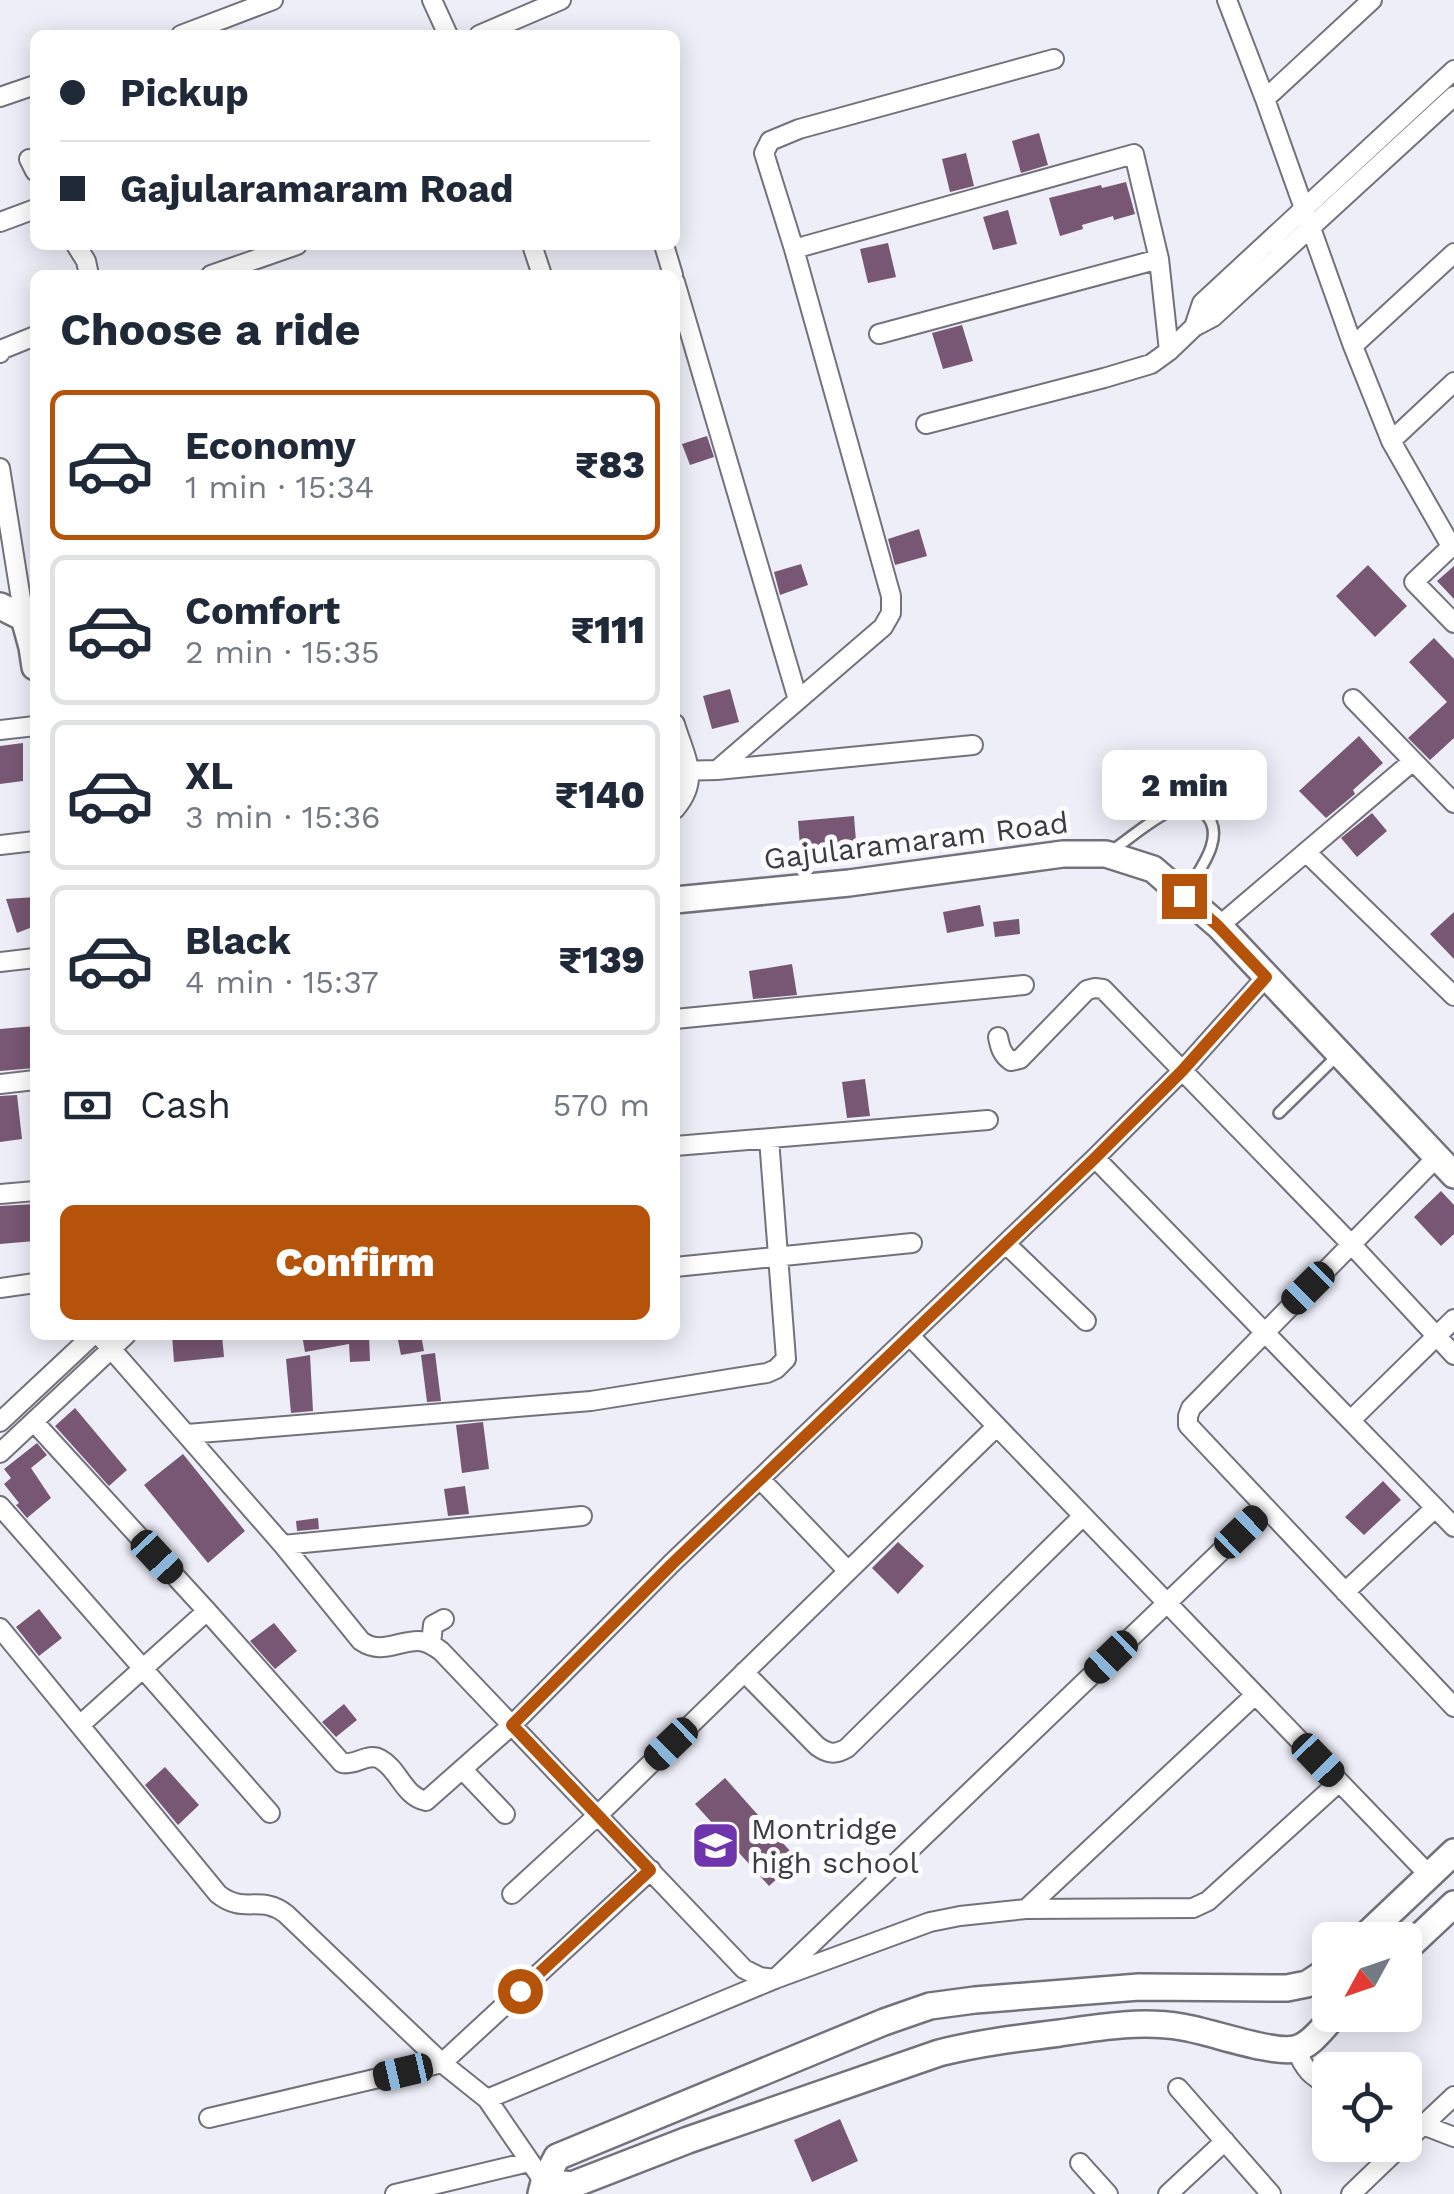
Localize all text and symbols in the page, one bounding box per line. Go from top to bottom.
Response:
text: Pickup [120,71,249,115]
text: Gajularamaram Road [120,167,514,211]
text: Choose a ride [60,303,360,356]
icon: car [65,420,155,510]
text: Economy [185,424,356,468]
text: ₹83 [575,443,645,487]
text: 1 min · 15:34 [185,468,374,506]
icon: car [65,585,155,675]
text: Comfort [185,589,340,633]
text: ₹111 [571,608,645,652]
text: 2 min · 15:35 [185,633,380,671]
icon: car [65,750,155,840]
callout: 2 min [1102,751,1266,821]
text: XL [185,754,233,798]
text: 2 min [1141,766,1228,804]
text: ₹140 [555,773,645,817]
text: 3 min · 15:36 [185,798,381,836]
street label: Gajularamaram Road [762,804,1070,877]
route end [1162,874,1207,919]
icon: car [65,915,155,1005]
text: Black [185,919,291,963]
text: ₹139 [559,938,645,982]
text: 4 min · 15:37 [185,963,379,1001]
icon: cash [60,1078,115,1133]
text: Cash [140,1083,231,1127]
text: 570 m [553,1086,650,1124]
button: Confirm [60,1205,650,1320]
car [1276,1256,1340,1320]
car [1209,1500,1273,1564]
car [126,1525,188,1589]
car [1079,1625,1143,1689]
car [639,1712,703,1776]
car [1286,1728,1350,1792]
place label: Montridge high school [751,1811,919,1880]
school or university icon: Montridge high school [690,1820,742,1872]
north arrow [1312,1922,1422,2032]
map controls [1312,1922,1422,2162]
route start [498,1969,543,2014]
car [370,2051,436,2093]
button: locate [1312,2052,1422,2162]

